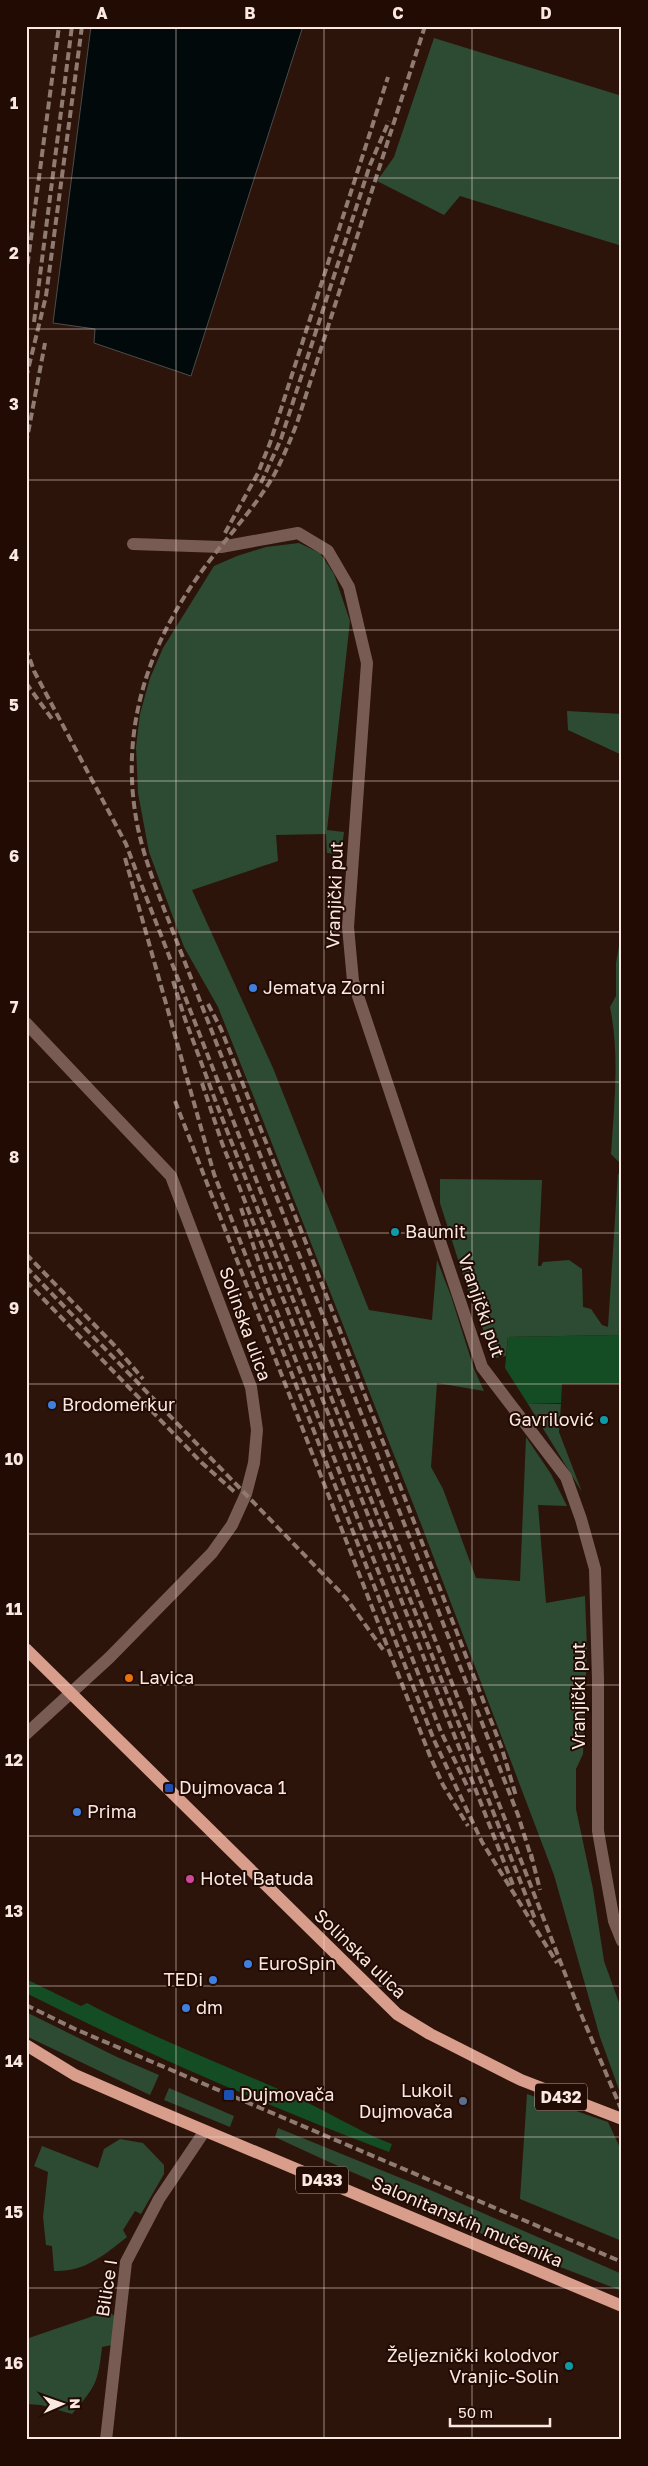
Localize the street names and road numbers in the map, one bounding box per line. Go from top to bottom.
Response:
street label: Vranjički put [321,841,347,949]
street label: Vranjički put [454,1251,510,1360]
street label: Solinska ulica [215,1264,277,1384]
street label: Vranjički put [567,1642,589,1750]
street label: Solinska ulica [310,1904,411,2003]
road number: D432 [535,2084,587,2110]
road number: D433 [296,2166,348,2194]
street label: Salonitanskih mučenika [368,2171,566,2271]
street label: Bilice I [91,2258,121,2318]

